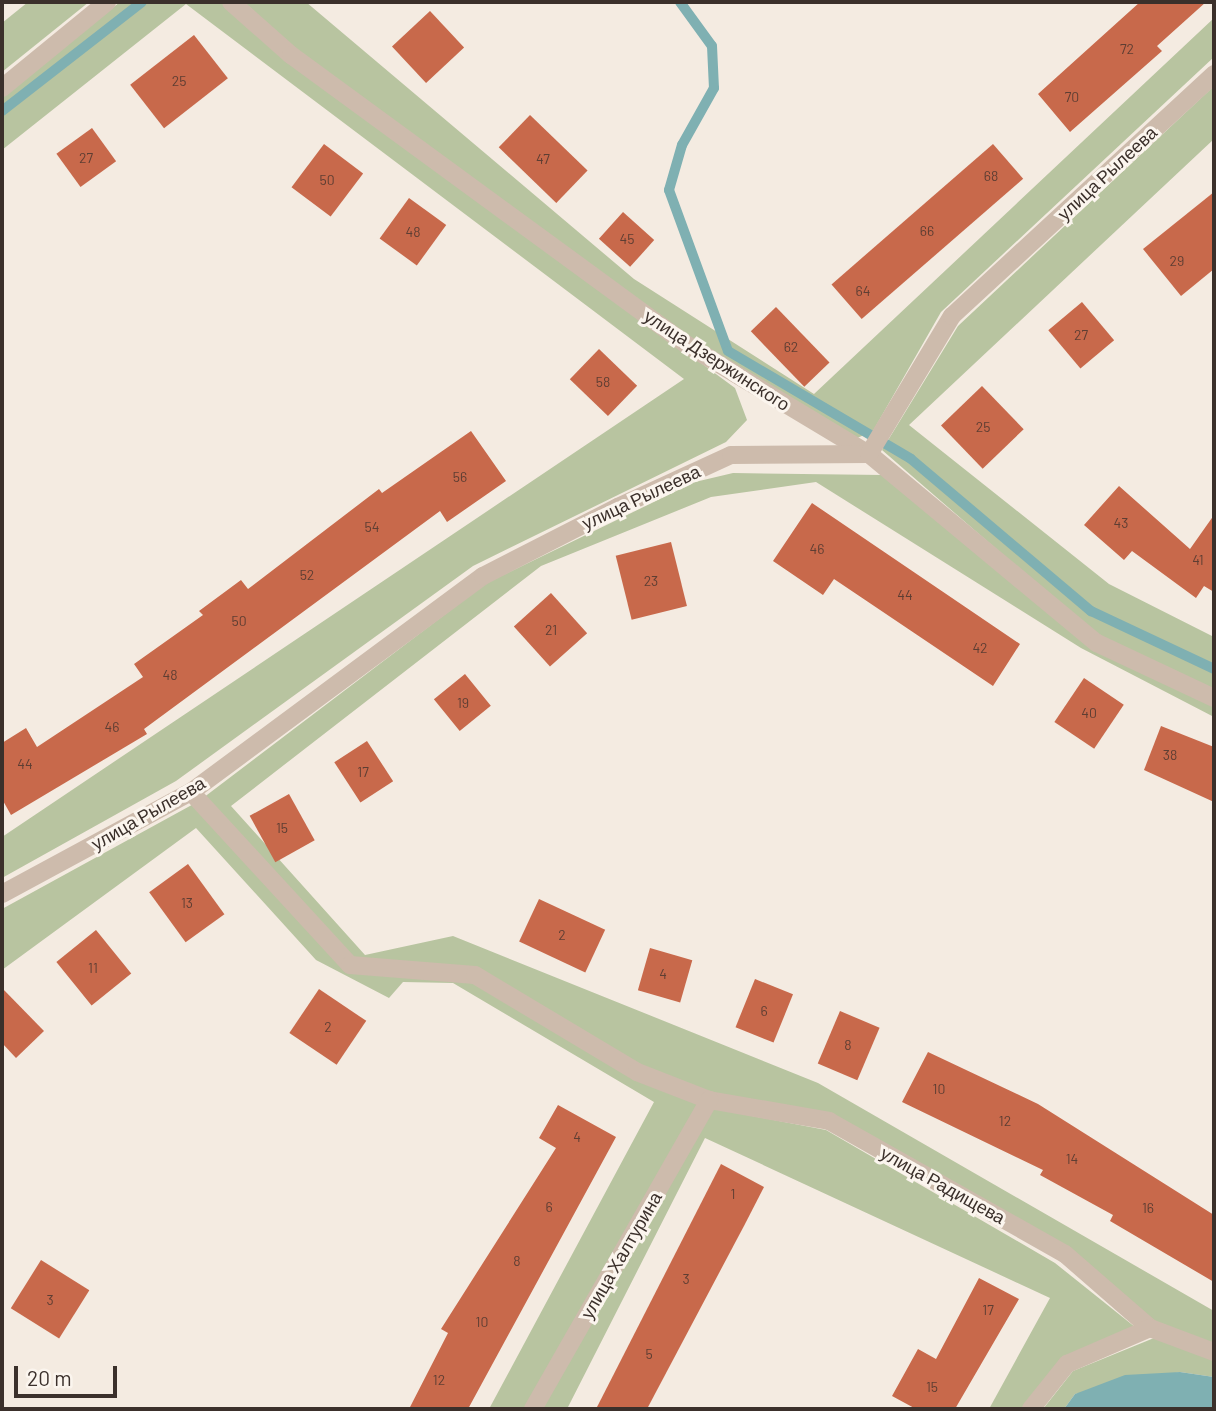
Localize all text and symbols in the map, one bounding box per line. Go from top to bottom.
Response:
house number: 72 [1120,41,1134,57]
house number: 25 [172,73,186,89]
house number: 70 [1065,89,1079,105]
street label: улица Рылеева [1053,121,1161,225]
house number: 27 [79,150,93,166]
house number: 47 [536,151,550,167]
house number: 68 [984,168,998,184]
house number: 50 [319,172,335,188]
house number: 66 [920,223,934,239]
house number: 48 [405,224,421,240]
house number: 45 [620,231,634,247]
house number: 29 [1170,253,1184,269]
house number: 64 [856,283,870,299]
street label: улица Дзержинского [640,305,794,415]
house number: 27 [1074,327,1088,343]
house number: 62 [784,339,798,355]
house number: 58 [596,374,610,390]
house number: 25 [976,419,990,435]
street label: улица Рылеева [578,460,704,534]
house number: 56 [453,469,467,485]
house number: 43 [1114,515,1128,531]
house number: 54 [365,519,379,535]
house number: 46 [810,541,824,557]
house number: 41 [1192,552,1204,568]
house number: 52 [300,567,314,583]
house number: 23 [644,573,658,589]
house number: 44 [897,587,913,603]
house number: 50 [231,613,247,629]
house number: 21 [545,622,557,638]
house number: 42 [972,640,988,656]
house number: 48 [162,667,178,683]
house number: 19 [457,695,469,711]
house number: 40 [1081,705,1097,721]
house number: 46 [105,719,119,735]
house number: 38 [1163,747,1177,763]
house number: 44 [17,756,33,772]
house number: 17 [357,764,369,780]
street label: улица Рылеева [87,772,209,854]
house number: 15 [276,820,288,836]
house number: 13 [181,895,193,911]
house number: 2 [558,927,566,943]
house number: 11 [88,960,98,976]
house number: 4 [659,966,667,982]
house number: 6 [760,1003,768,1019]
house number: 2 [324,1019,332,1035]
house number: 8 [844,1037,852,1053]
house number: 10 [933,1081,945,1097]
house number: 12 [999,1113,1011,1129]
house number: 4 [573,1129,581,1145]
street label: улица Радищева [877,1142,1009,1228]
house number: 14 [1066,1151,1078,1167]
house number: 1 [731,1186,735,1202]
street label: улица Халтурина [576,1188,666,1322]
house number: 6 [545,1199,553,1215]
house number: 16 [1142,1200,1154,1216]
house number: 8 [513,1253,521,1269]
house number: 3 [682,1271,690,1287]
house number: 3 [46,1292,54,1308]
house number: 17 [982,1302,994,1318]
house number: 10 [476,1314,488,1330]
house number: 5 [645,1346,653,1362]
scale bar [18,1352,121,1396]
text: 20 m [27,1365,72,1390]
house number: 12 [433,1372,445,1388]
house number: 15 [926,1379,938,1395]

